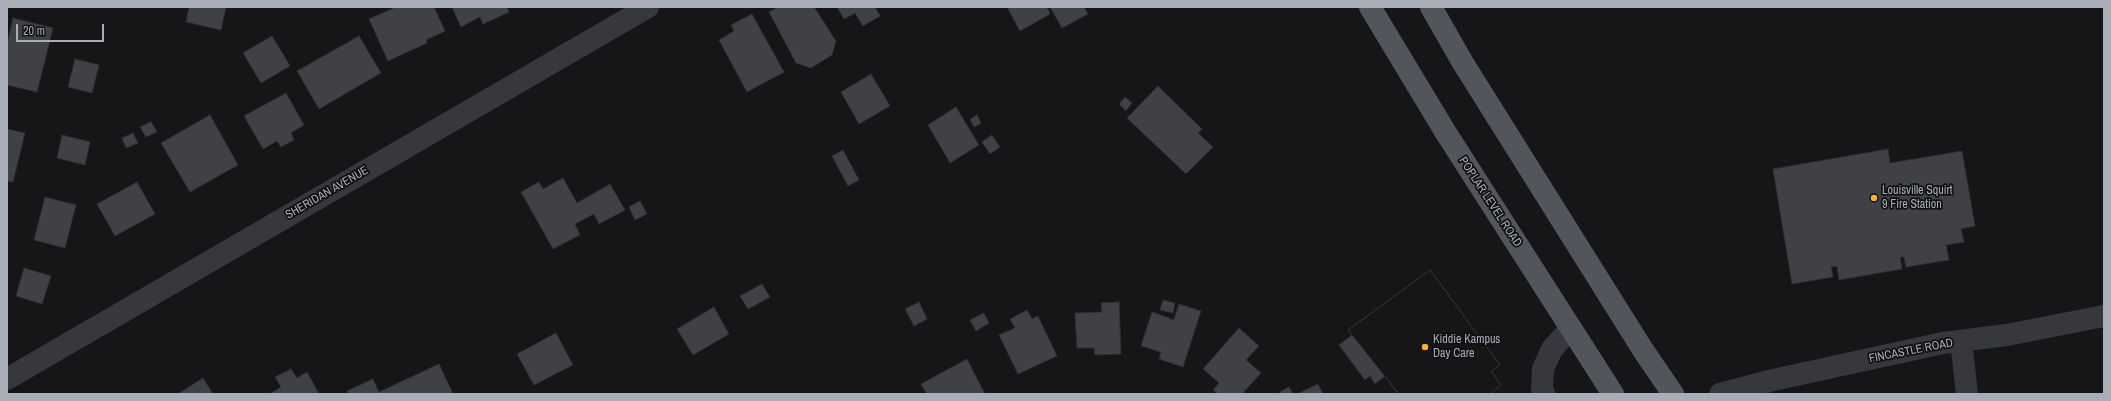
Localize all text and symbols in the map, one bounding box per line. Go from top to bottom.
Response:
scale bar [18,16,106,42]
text: 20 m [23,23,45,39]
street label: POPLAR LEVEL ROAD [1456,154,1524,250]
street label: SHERIDAN AVENUE [283,163,371,223]
place label: Louisville Squirt 9 Fire Station [1882,184,1953,212]
marker: Louisville Squirt 9 Fire Station [1869,193,1879,203]
place label: Kiddie Kampus Day Care [1433,333,1500,361]
street label: FINCASTLE ROAD [1868,336,1954,366]
marker: Kiddie Kampus Day Care [1420,342,1430,352]

